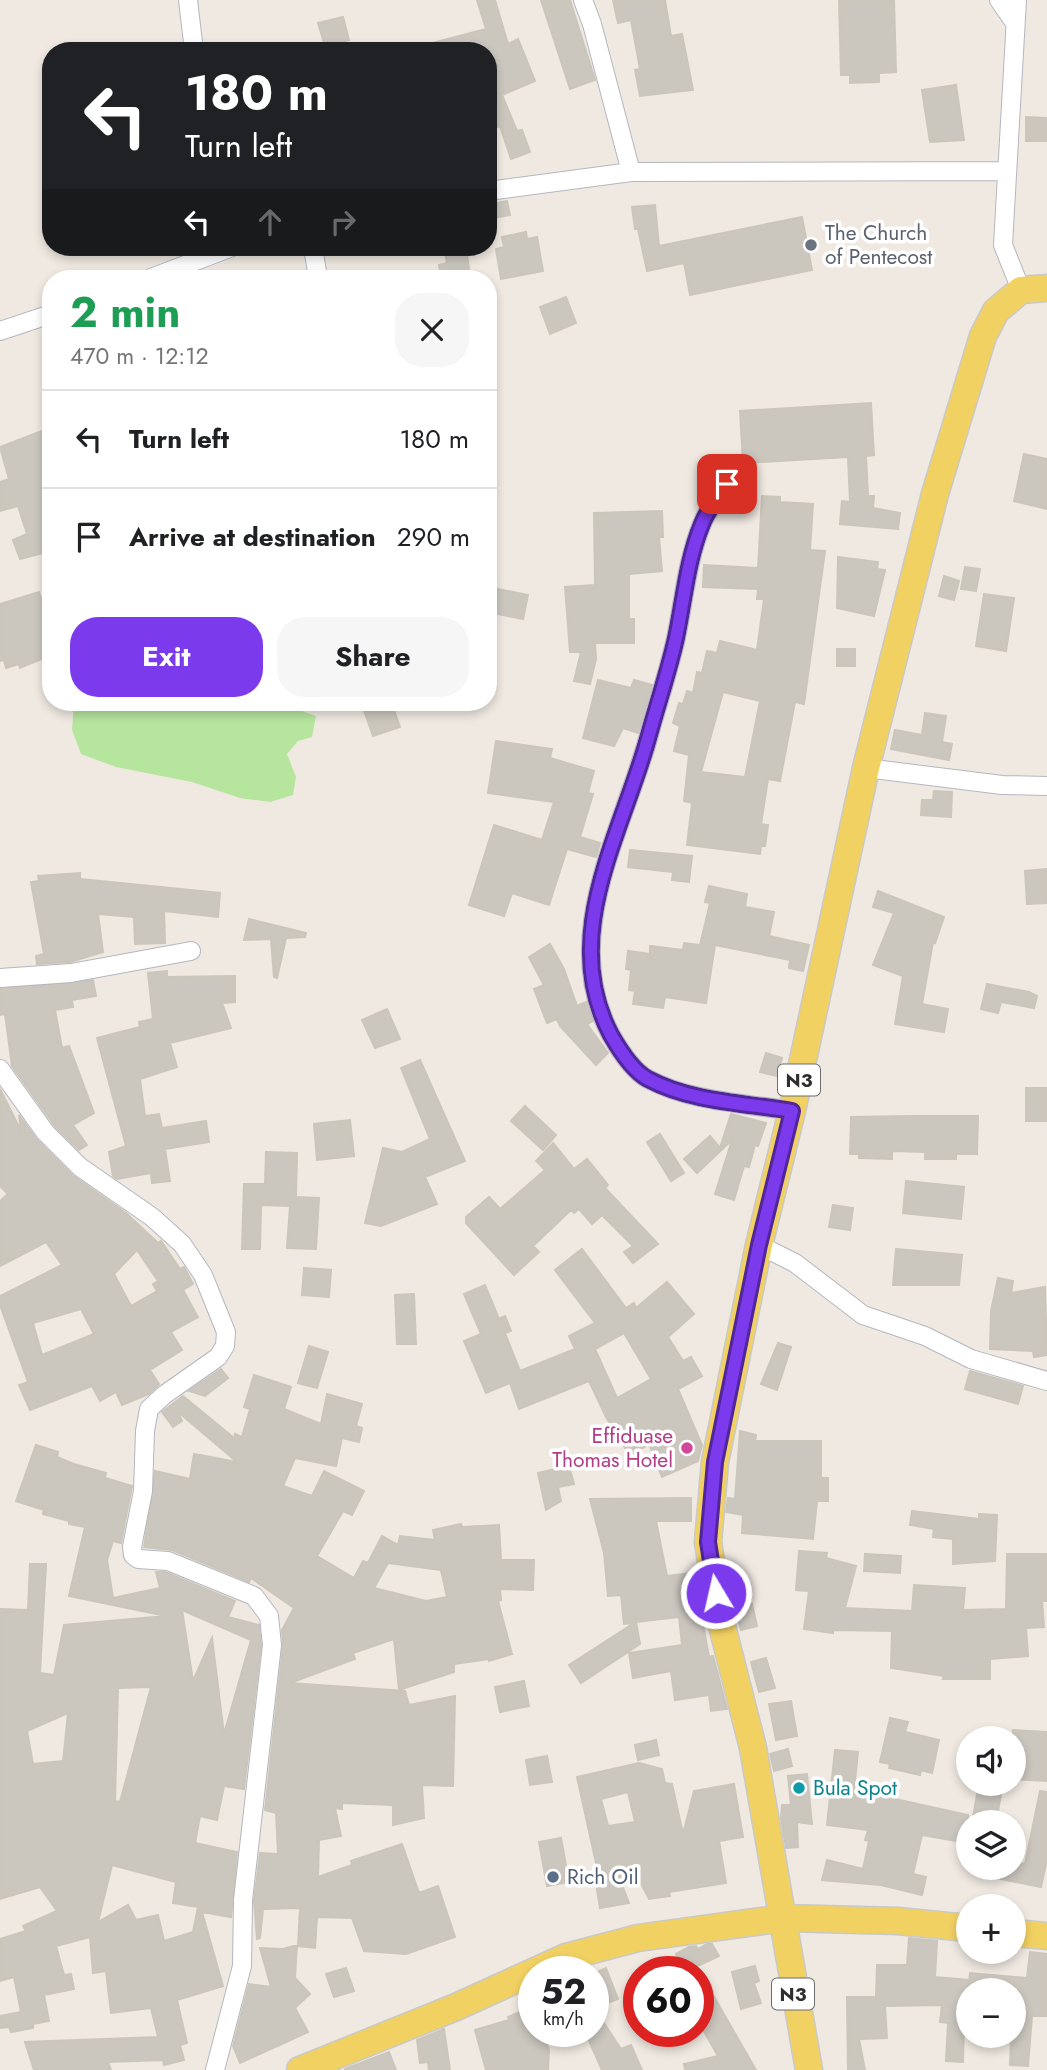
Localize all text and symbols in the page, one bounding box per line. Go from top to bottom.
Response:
text: 180 m [185,58,328,128]
icon: left [70,70,161,161]
text: Turn left [185,123,292,169]
icon: left [178,203,216,241]
icon: ahead [251,203,289,241]
icon: right [324,203,362,241]
place label: The Church of Pentecost [825,218,932,272]
marker: The Church of Pentecost [803,237,819,253]
text: 2 min [70,282,180,343]
button: close [395,293,469,367]
text: 470 m · 12:12 [70,339,209,373]
icon: left [70,420,108,458]
text: Turn left [129,420,229,458]
text: 180 m [399,420,469,458]
pin [697,454,757,514]
icon: arrive [708,465,746,503]
icon: arrive [70,518,108,556]
text: Arrive at destination [129,518,376,556]
text: 290 m [397,518,470,556]
button: Exit [70,617,263,697]
button: Share [277,617,469,697]
road number: N3 [778,1064,820,1096]
place label: Effiduase Thomas Hotel [552,1421,673,1475]
marker: Effiduase Thomas Hotel [679,1440,695,1456]
position arrow [679,1556,753,1630]
map controls [956,1726,1026,2048]
button: sound [956,1726,1026,1796]
place label: Bula Spot [813,1773,897,1803]
marker: Bula Spot [791,1780,807,1796]
button: layers [956,1810,1026,1880]
place label: Rich Oil [567,1862,638,1892]
marker: Rich Oil [545,1869,561,1885]
button: + [956,1894,1026,1964]
speed limit sign: 60 [623,1956,714,2047]
text: 52 [541,1967,586,2017]
road number: N3 [772,1978,814,2010]
button: − [956,1978,1026,2048]
text: km/h [543,2006,584,2032]

